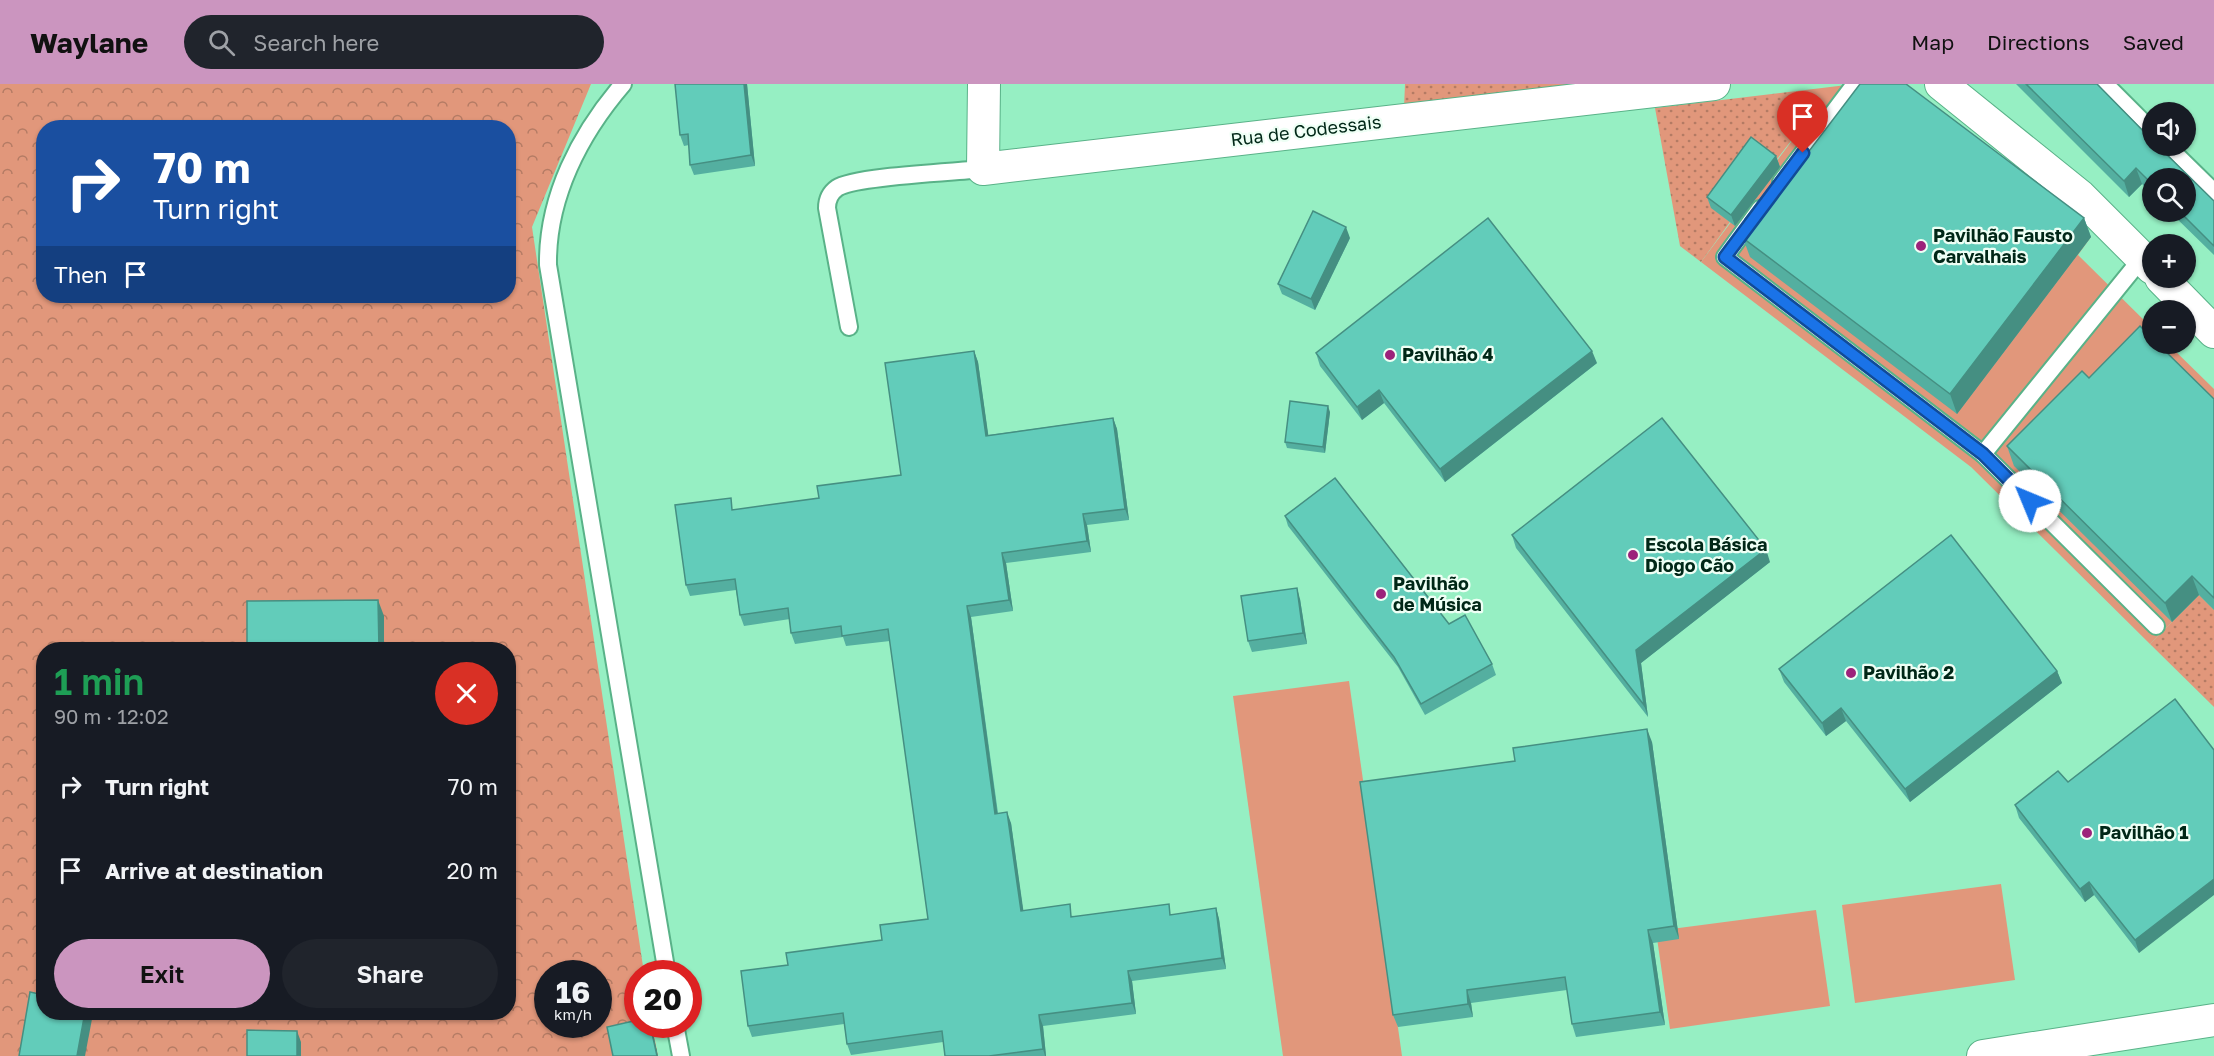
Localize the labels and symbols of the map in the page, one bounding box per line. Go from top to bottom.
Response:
pin [1777,91,1828,153]
street label: Rua de Codessais [1229,110,1382,150]
place label: Pavilhão Fausto Carvalhais [1933,224,2073,267]
marker: Pavilhão Fausto Carvalhais [1914,239,1928,253]
place label: Pavilhão 4 [1402,343,1494,365]
marker: Pavilhão 4 [1383,348,1397,362]
position arrow [1998,469,2062,533]
place label: Escola Básica Diogo Cão [1645,533,1767,576]
marker: Escola Básica Diogo Cão [1626,548,1640,562]
place label: Pavilhão de Música [1393,572,1482,615]
marker: Pavilhão de Música [1374,587,1388,601]
place label: Pavilhão 2 [1863,661,1954,683]
marker: Pavilhão 2 [1844,666,1858,680]
place label: Pavilhão 1 [2099,821,2189,843]
marker: Pavilhão 1 [2080,826,2094,840]
speed limit sign: 20 [624,960,702,1038]

